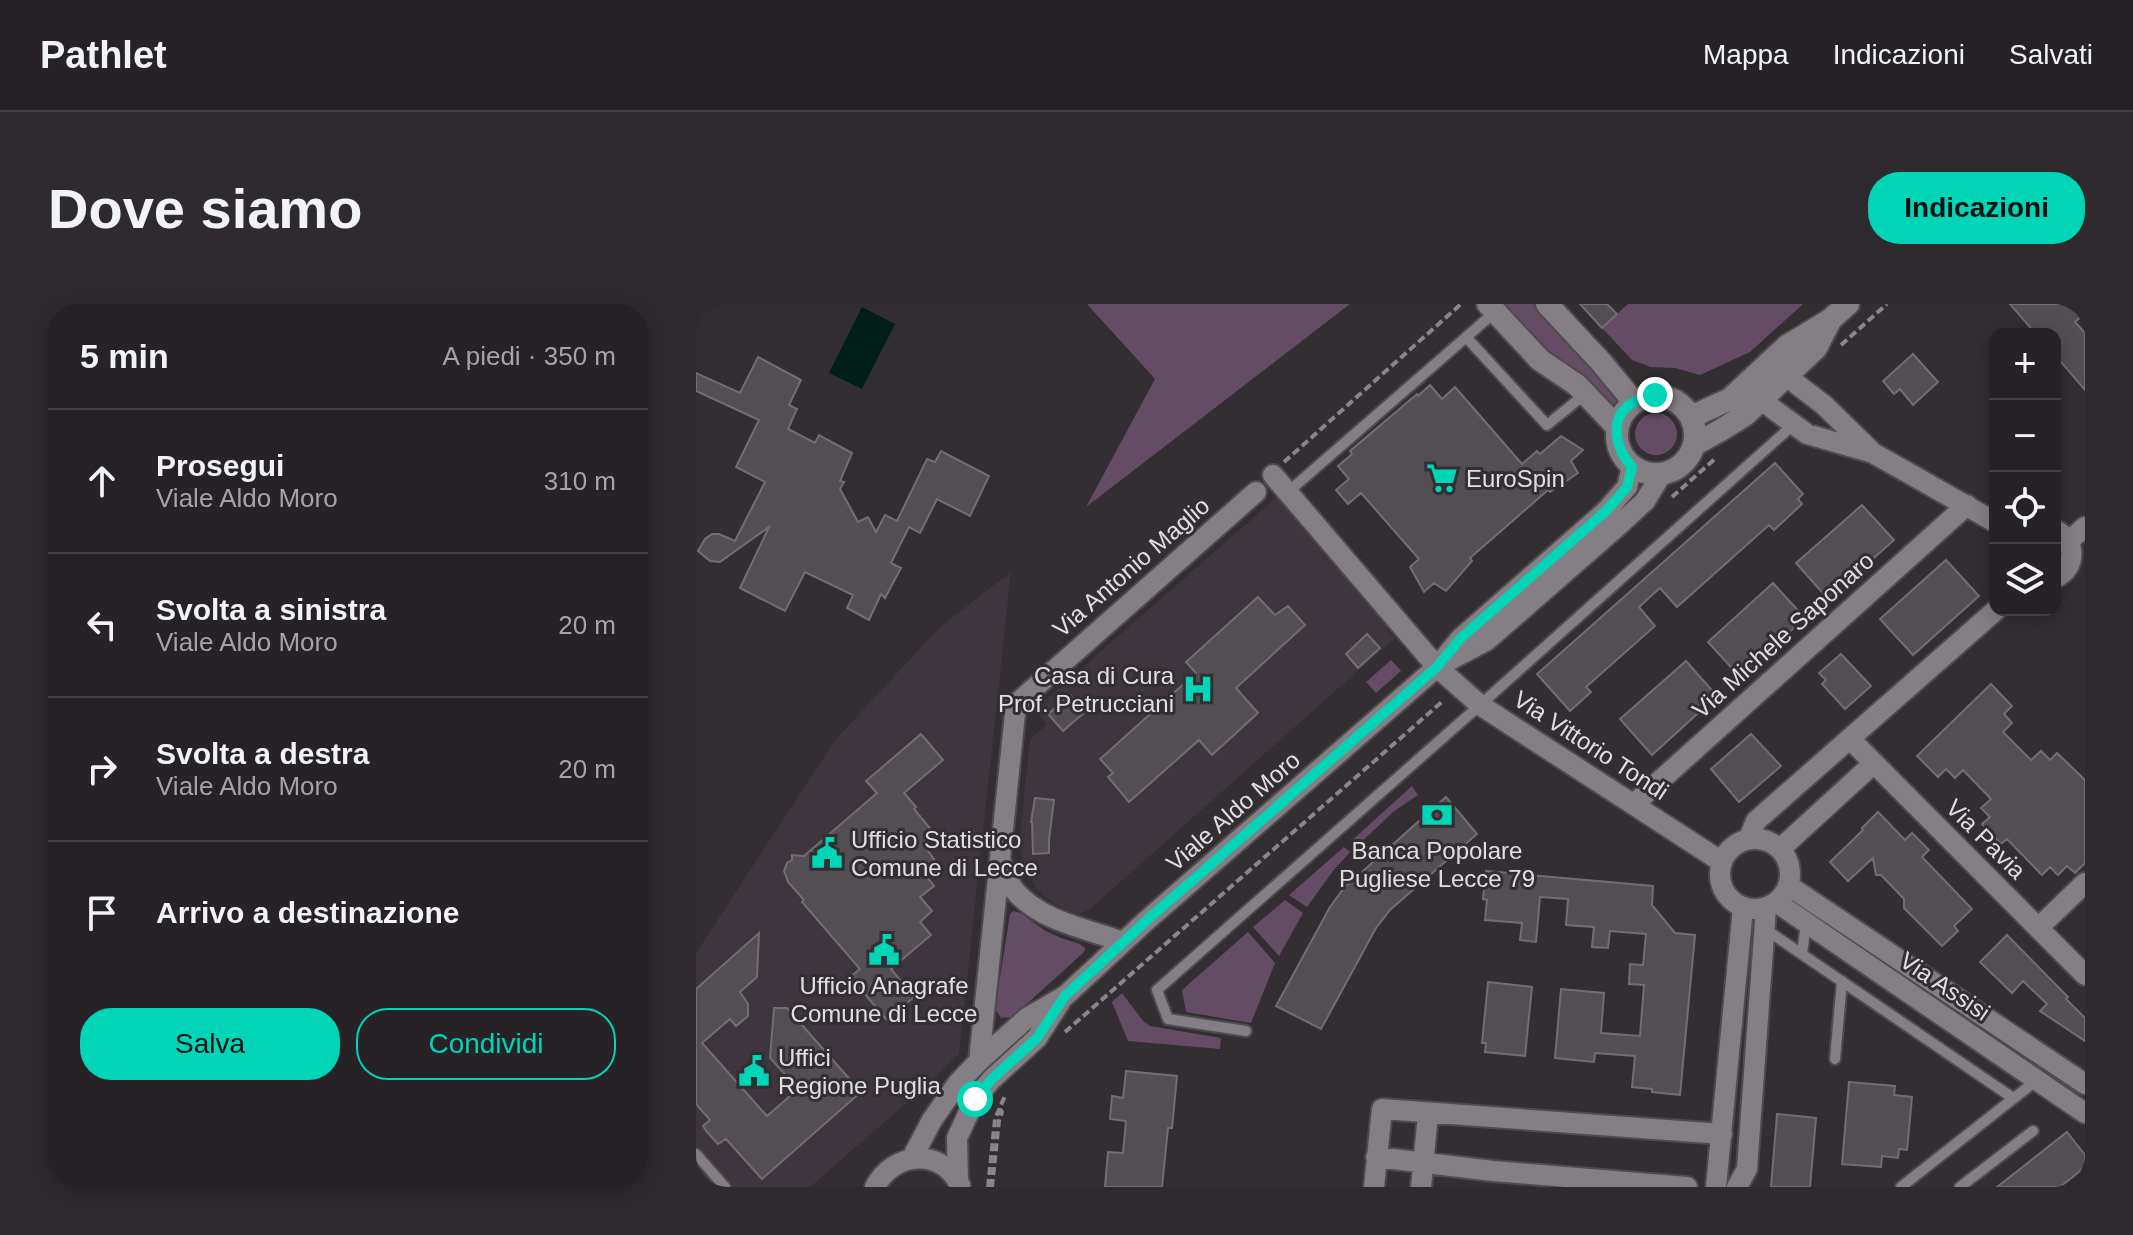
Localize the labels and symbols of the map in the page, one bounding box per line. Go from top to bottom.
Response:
route end [1637,377,1673,413]
supermarket icon: EuroSpin [1425,461,1459,495]
place label: EuroSpin [1466,465,1565,492]
street label: Via Antonio Maglio [1047,492,1215,642]
street label: Via Michele Saponaro [1687,547,1879,723]
place label: Casa di Cura Prof. Petrucciani [998,662,1175,717]
hospital icon: Casa di Cura Prof. Petrucciani [1181,672,1215,706]
street label: Via Vittorio Tondi [1509,685,1673,805]
street label: Viale Aldo Moro [1161,746,1305,876]
street label: Via Pavia [1941,794,2032,885]
bank icon: Banca Popolare Pugliese Lecce 79 [1420,798,1454,832]
place label: Ufficio Statistico Comune di Lecce [851,826,1038,881]
public building icon: Ufficio Statistico Comune di Lecce [810,836,844,870]
place label: Banca Popolare Pugliese Lecce 79 [1339,837,1535,892]
public building icon: Ufficio Anagrafe Comune di Lecce [867,933,901,967]
street label: Via Assisi [1895,946,1995,1026]
place label: Ufficio Anagrafe Comune di Lecce [791,972,977,1027]
place label: Uffici Regione Puglia [778,1044,941,1099]
public building icon: Uffici Regione Puglia [737,1054,771,1088]
route start [957,1081,993,1117]

